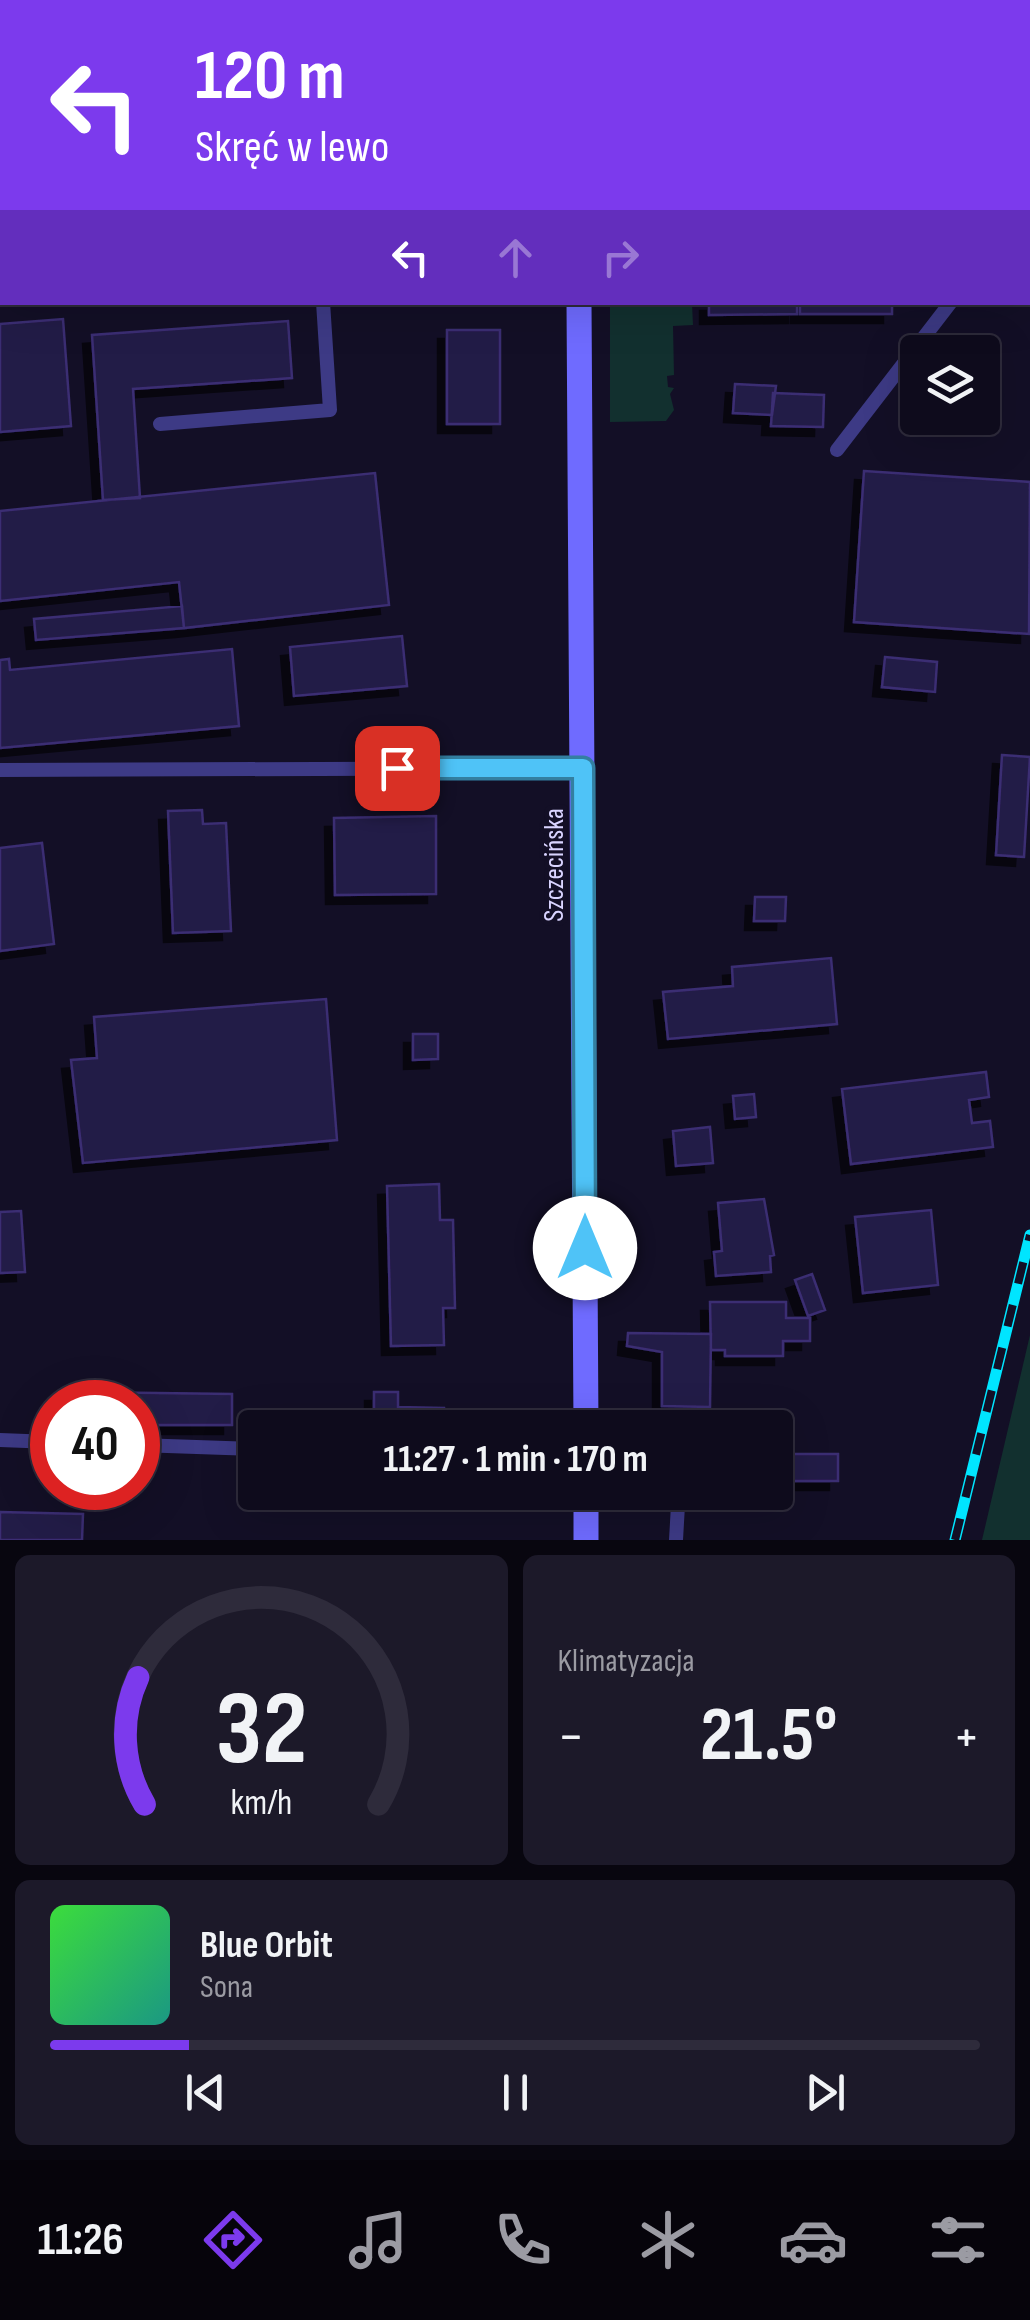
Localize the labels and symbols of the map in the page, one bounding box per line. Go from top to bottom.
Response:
pin [355,726,440,811]
street label: Szczecińska [538,808,571,922]
position arrow [533,1196,637,1300]
speed limit sign: 40 [30,1380,160,1510]

